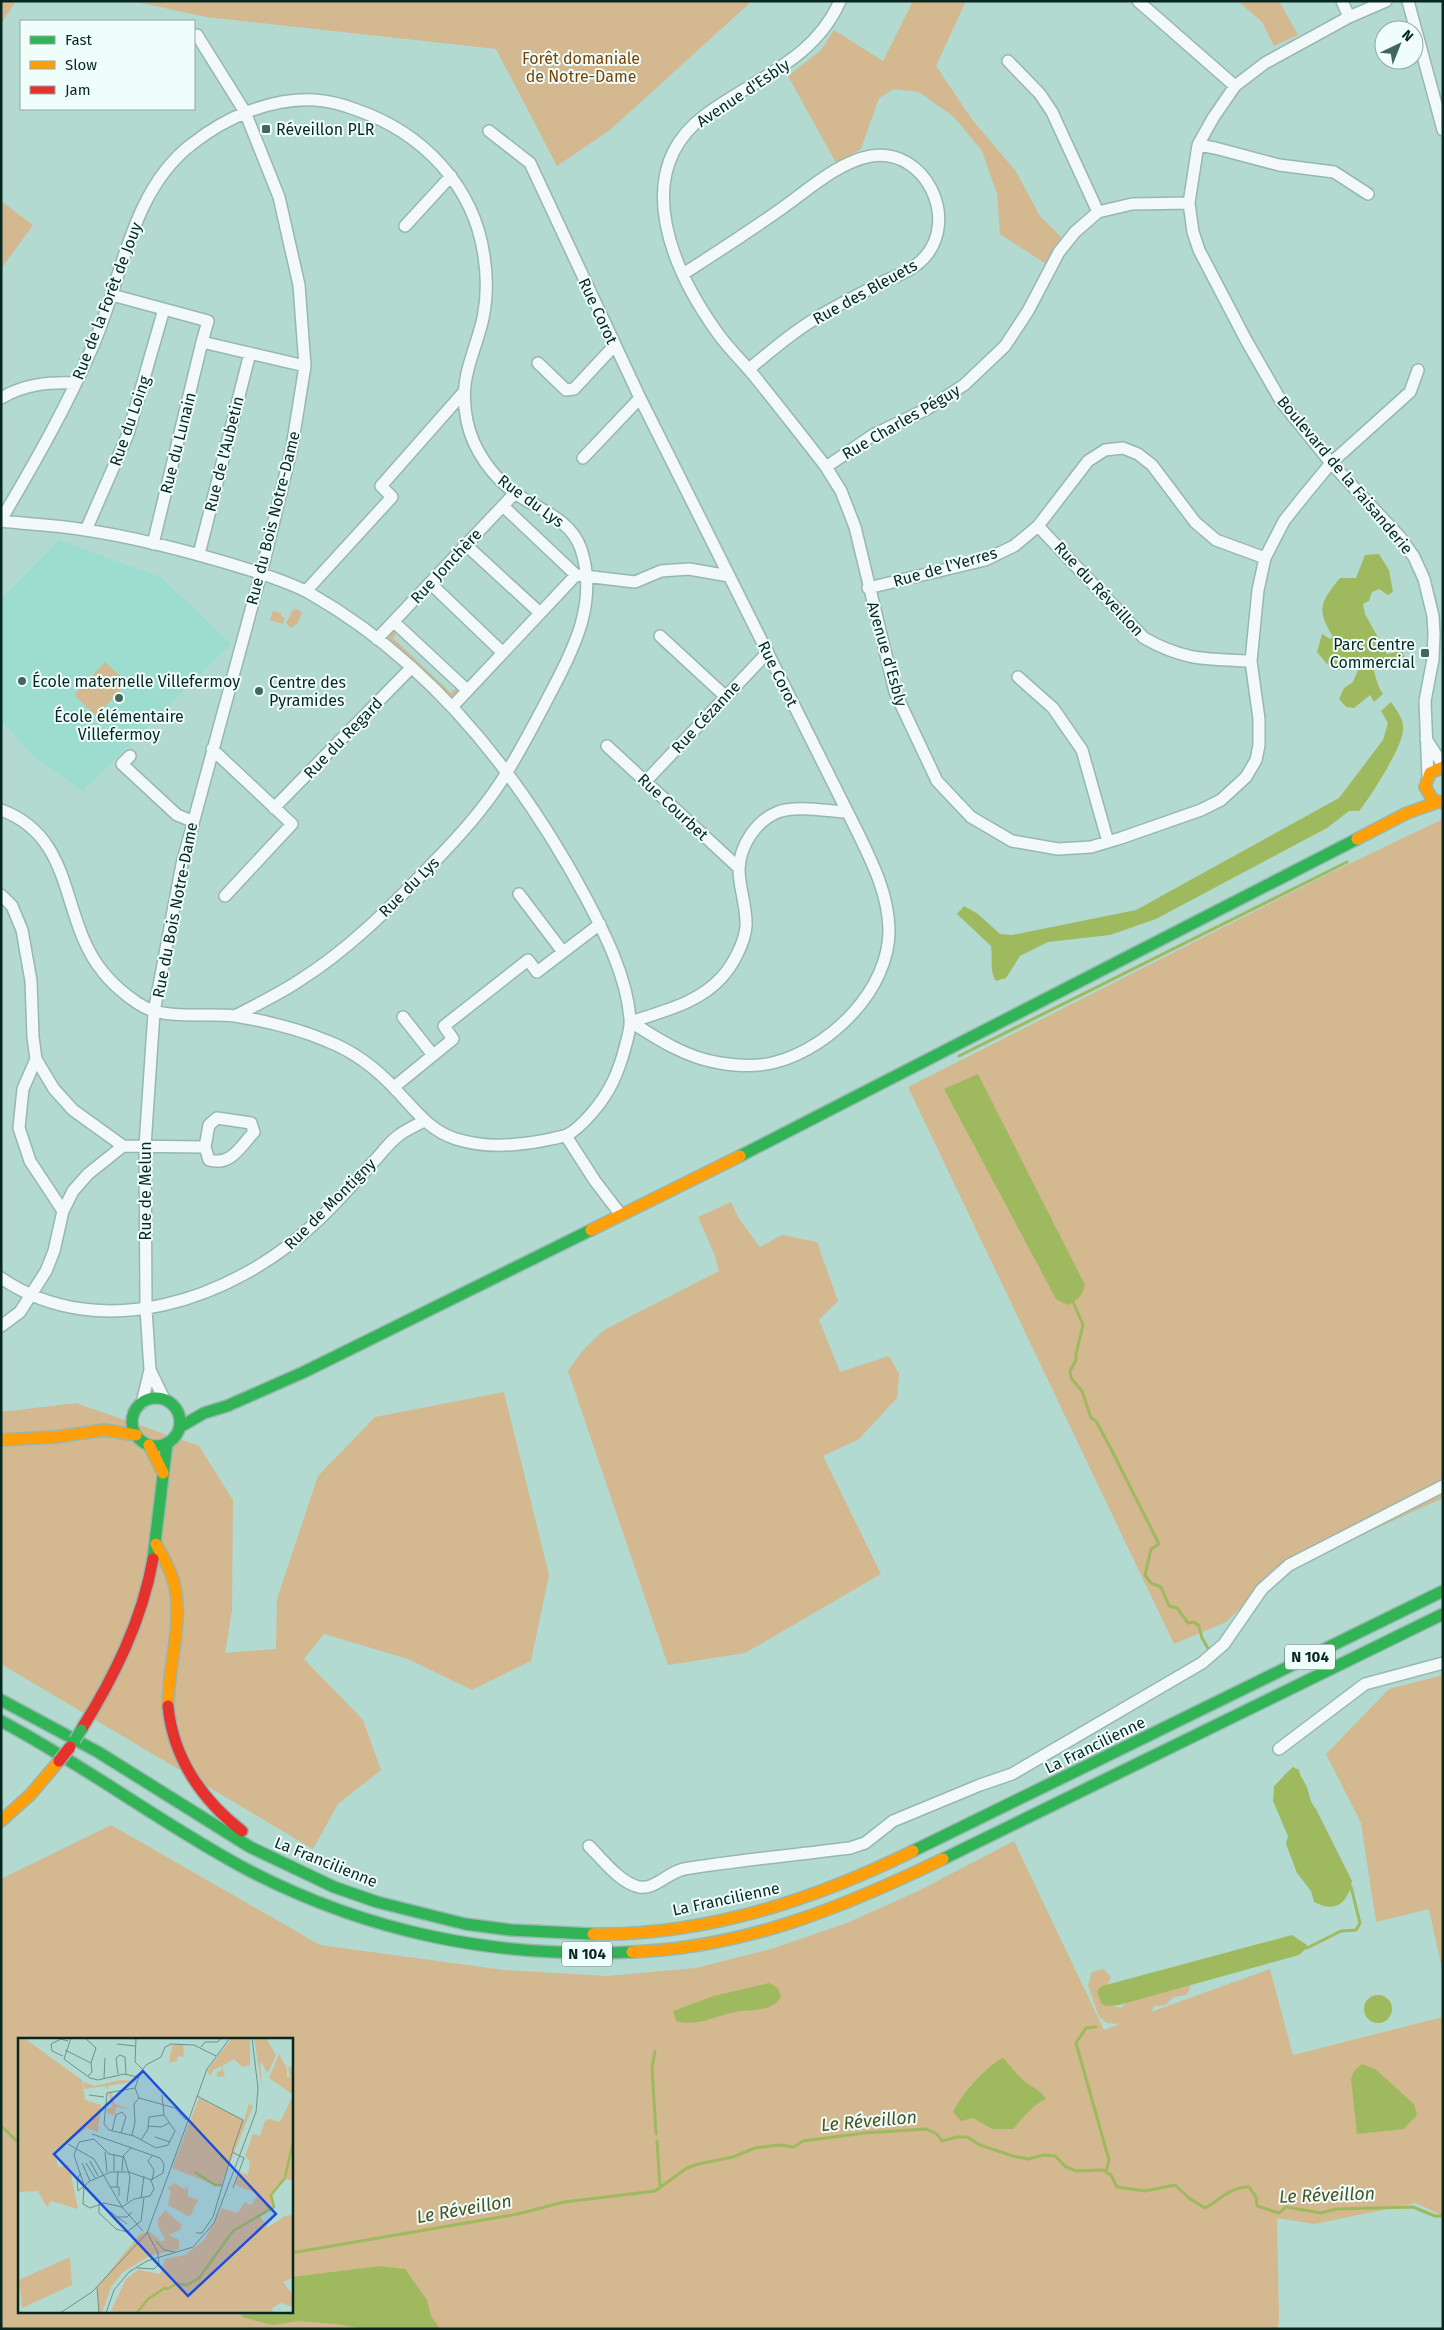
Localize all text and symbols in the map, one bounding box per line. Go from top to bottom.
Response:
legend [20,20,195,110]
north arrow [1374,20,1424,70]
text: N [1398,26,1417,45]
text: Fast [65,31,92,49]
park label: Forêt domaniale de Notre-Dame [522,49,640,86]
street label: Avenue d'Esbly [693,55,793,131]
text: Slow [65,56,97,74]
text: Jam [65,81,91,99]
place label: Réveillon PLR [276,120,375,139]
marker: Réveillon PLR [260,123,272,135]
street label: Rue de la Forêt de Jouy [68,220,146,382]
street label: Rue des Bleuets [810,256,920,328]
street label: Rue Corot [574,275,622,347]
street label: Rue du Loing [106,373,155,469]
street label: Rue Charles Péguy [839,380,963,463]
street label: Rue du Lunain [156,390,200,496]
street label: Boulevard de la Faisanderie [1273,392,1417,558]
street label: Rue de l'Aubetin [200,394,248,514]
street label: Rue du Bois Notre-Dame [242,429,304,607]
street label: Rue du Lys [494,471,568,531]
street label: Rue Jonchère [406,525,486,607]
street label: Rue du Réveillon [1050,538,1148,640]
street label: Rue de l'Yerres [891,543,999,591]
street label: Avenue d'Esbly [863,599,911,709]
place label: Parc Centre Commercial [1330,635,1415,672]
street label: Rue Corot [754,638,802,710]
marker: Parc Centre Commercial [1419,647,1431,659]
place label: École maternelle Villefermoy [32,671,240,691]
place label: Centre des Pyramides [269,673,346,710]
marker: École maternelle Villefermoy [16,675,28,687]
street label: Rue Cézanne [668,677,744,757]
marker: Centre des Pyramides [253,685,265,697]
marker: École élémentaire Villefermoy [113,692,125,704]
street label: Rue du Regard [300,694,386,782]
place label: École élémentaire Villefermoy [54,706,184,744]
street label: Rue Courbet [634,770,712,845]
street label: Rue du Bois Notre-Dame [149,821,201,999]
street label: Rue du Lys [375,853,443,921]
street label: Rue de Melun [136,1141,155,1241]
street label: Rue de Montigny [280,1154,380,1254]
road number: N 104 [1285,1644,1335,1670]
street label: La Francilienne [1042,1713,1148,1777]
street label: La Francilienne [272,1833,380,1891]
street label: La Francilienne [671,1878,781,1920]
road number: N 104 [562,1942,612,1966]
inset map [18,2038,292,2312]
water label: Le Réveillon [820,2106,918,2136]
water label: Le Réveillon [1279,2182,1375,2208]
water label: Le Réveillon [415,2190,513,2228]

